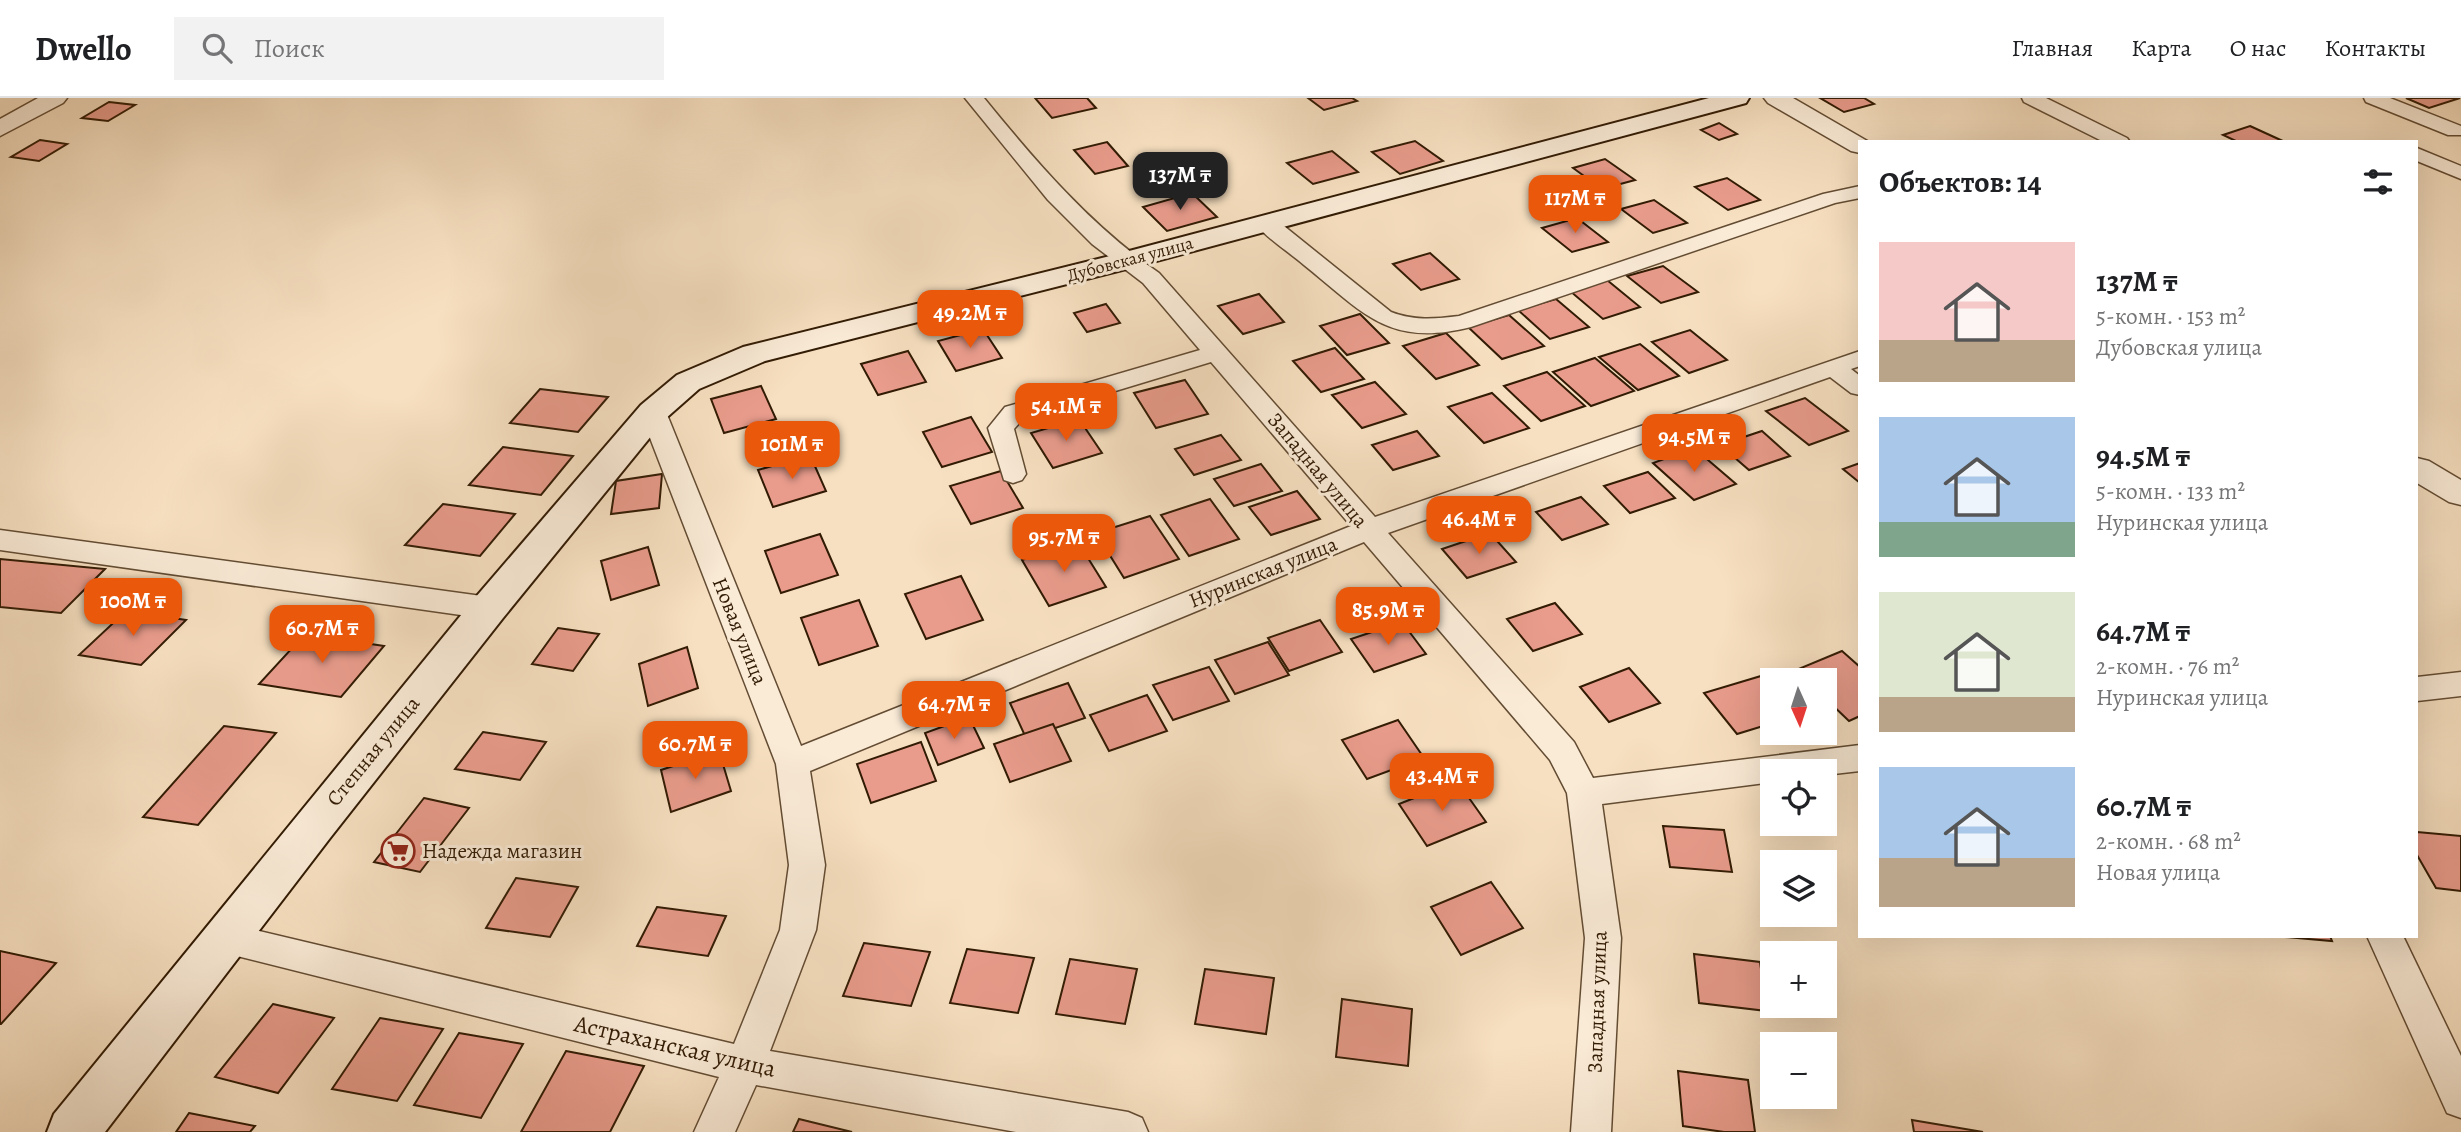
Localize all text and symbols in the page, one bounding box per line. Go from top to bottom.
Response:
search box [174,17,664,80]
text: Dwello [35,26,132,71]
icon: search [198,29,236,67]
text: Поиск [254,31,325,66]
text: Главная [2012,32,2093,64]
text: Карта [2131,32,2192,64]
text: О нас [2230,32,2286,64]
text: Контакты [2324,32,2426,64]
pin: 137M ₸ [1123,152,1237,212]
text: 137M ₸ [1149,159,1211,190]
text: Объектов: 14 [1879,162,2041,202]
icon: filters [2359,163,2397,201]
pin: 117M ₸ [1518,176,1632,235]
text: 117M ₸ [1545,182,1605,213]
street label: Дубовская улица [1064,230,1197,287]
text: 137M ₸ [2096,261,2178,301]
icon: home [1935,270,2019,354]
pin: 49.2M ₸ [905,290,1035,350]
text: 49.2M ₸ [933,297,1007,328]
text: 5-комн. · 153 m² [2096,301,2245,332]
text: Дубовская улица [2096,332,2262,363]
pin: 54.1M ₸ [1001,384,1131,443]
text: 54.1M ₸ [1031,390,1101,421]
street label: Западная улица [1261,406,1375,534]
pin: 94.5M ₸ [1629,414,1759,474]
text: 94.5M ₸ [1658,421,1730,452]
pin: 101M ₸ [735,422,849,481]
text: 101M ₸ [761,428,823,459]
text: 94.5M ₸ [2096,436,2190,476]
icon: home [1935,445,2019,529]
text: 5-комн. · 133 m² [2096,476,2245,507]
pin: 46.4M ₸ [1414,496,1544,556]
text: 46.4M ₸ [1442,503,1516,534]
text: Нуринская улица [2096,507,2268,538]
pin: 95.7M ₸ [999,514,1129,574]
text: 95.7M ₸ [1028,521,1100,552]
street label: Нуринская улица [1185,529,1342,614]
street label: Новая улица [706,573,774,689]
pin: 100M ₸ [76,578,190,638]
text: 100M ₸ [100,585,166,616]
pin: 85.9M ₸ [1323,588,1453,647]
text: 85.9M ₸ [1352,594,1424,625]
pin: 60.7M ₸ [257,606,387,665]
text: 64.7M ₸ [2096,611,2190,651]
text: 60.7M ₸ [285,612,359,643]
icon: home [1935,620,2019,704]
text: 2-комн. · 76 m² [2096,651,2239,682]
north arrow [1760,668,1838,746]
map controls [1760,668,1837,1109]
pin: 64.7M ₸ [889,682,1019,741]
text: Нуринская улица [2096,682,2268,713]
text: 64.7M ₸ [918,688,990,719]
street label: Степная улица [320,690,426,812]
pin: 60.7M ₸ [630,722,760,781]
text: 60.7M ₸ [658,728,732,759]
pin: 43.4M ₸ [1377,754,1507,813]
button: locate [1760,759,1837,836]
text: 43.4M ₸ [1406,760,1478,791]
text: 60.7M ₸ [2096,786,2191,826]
icon: home [1935,795,2019,879]
text: 2-комн. · 68 m² [2096,826,2241,857]
supermarket icon: Надежда магазин [379,832,417,870]
place label: Надежда магазин [422,837,582,865]
button: layers [1760,850,1837,927]
text: Новая улица [2096,857,2220,888]
street label: Западная улица [1581,930,1613,1074]
button: + [1760,941,1837,1018]
street label: Астраханская улица [570,1007,779,1085]
button: − [1760,1032,1837,1109]

